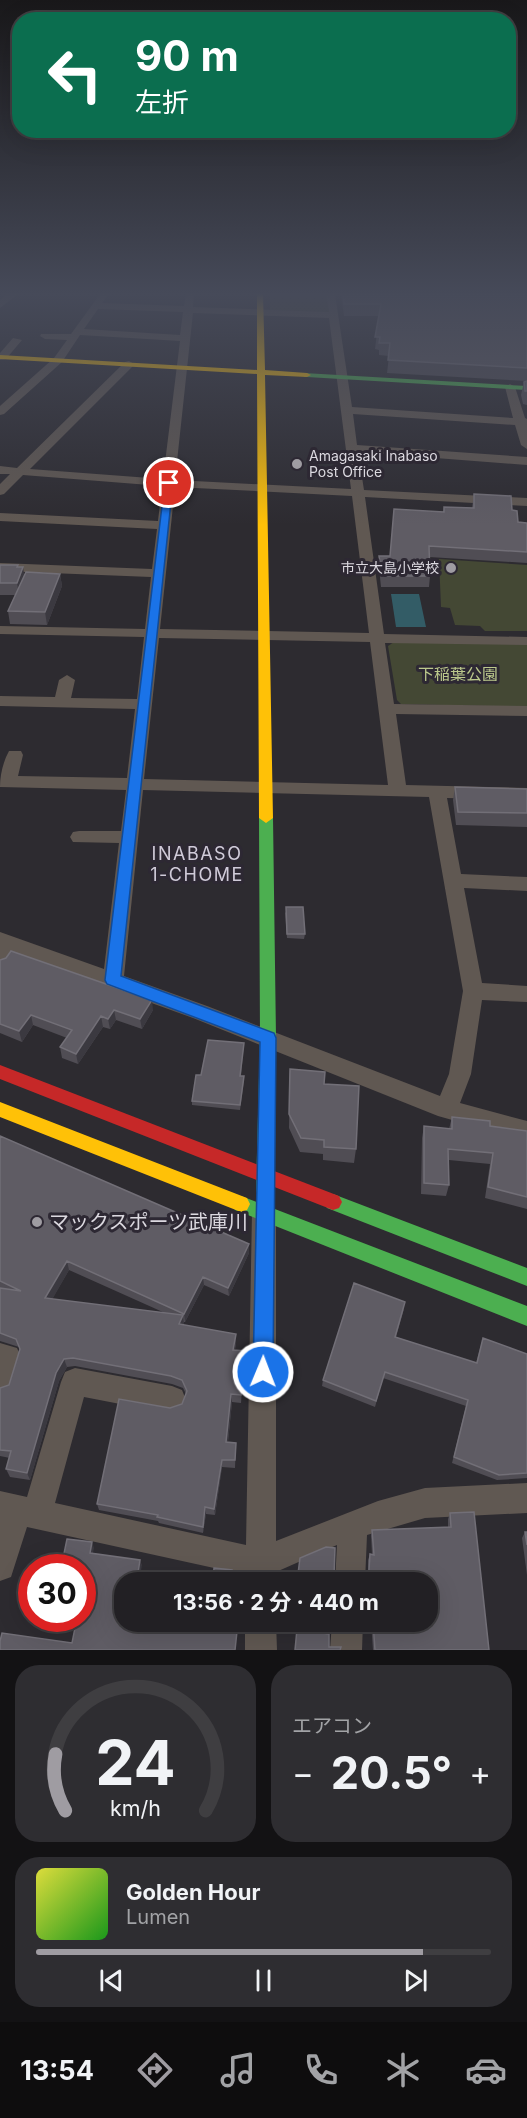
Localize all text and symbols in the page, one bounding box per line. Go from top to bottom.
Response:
text: 90 m [135,30,239,81]
icon: left [36,36,114,114]
text: 左折 [135,86,189,119]
place label: Amagasaki Inabaso Post Office [309,447,438,480]
pin [143,457,194,508]
marker: Amagasaki Inabaso Post Office [290,457,304,471]
icon: arrive [152,466,185,499]
place label: 市立大島小学校 [341,559,439,576]
marker: 市立大島小学校 [444,561,458,575]
park label: 下稲葉公園 [418,664,498,684]
district label: INABASO 1-CHOME [150,843,244,885]
place label: マックスポーツ武庫川 [49,1210,248,1234]
marker: マックスポーツ武庫川 [30,1215,44,1229]
position arrow [231,1340,295,1404]
speed limit sign: 30 [18,1554,96,1632]
text: 13:56 · 2 分 · 440 m [173,1589,379,1615]
text: エアコン [292,1714,372,1738]
text: 24 [95,1725,176,1800]
text: 20.5° [331,1745,452,1800]
text: − [292,1753,314,1793]
text: + [469,1753,491,1793]
text: km/h [110,1795,161,1821]
text: Golden Hour [126,1879,260,1905]
text: Lumen [126,1905,190,1929]
icon: previous [95,1964,128,1997]
icon: pause [247,1964,280,1997]
icon: next [399,1964,432,1997]
icon: directions [134,2049,176,2091]
icon: music [217,2049,259,2091]
icon: phone [300,2049,342,2091]
icon: climate [382,2049,424,2091]
icon: car [465,2049,507,2091]
text: 13:54 [20,2054,94,2087]

